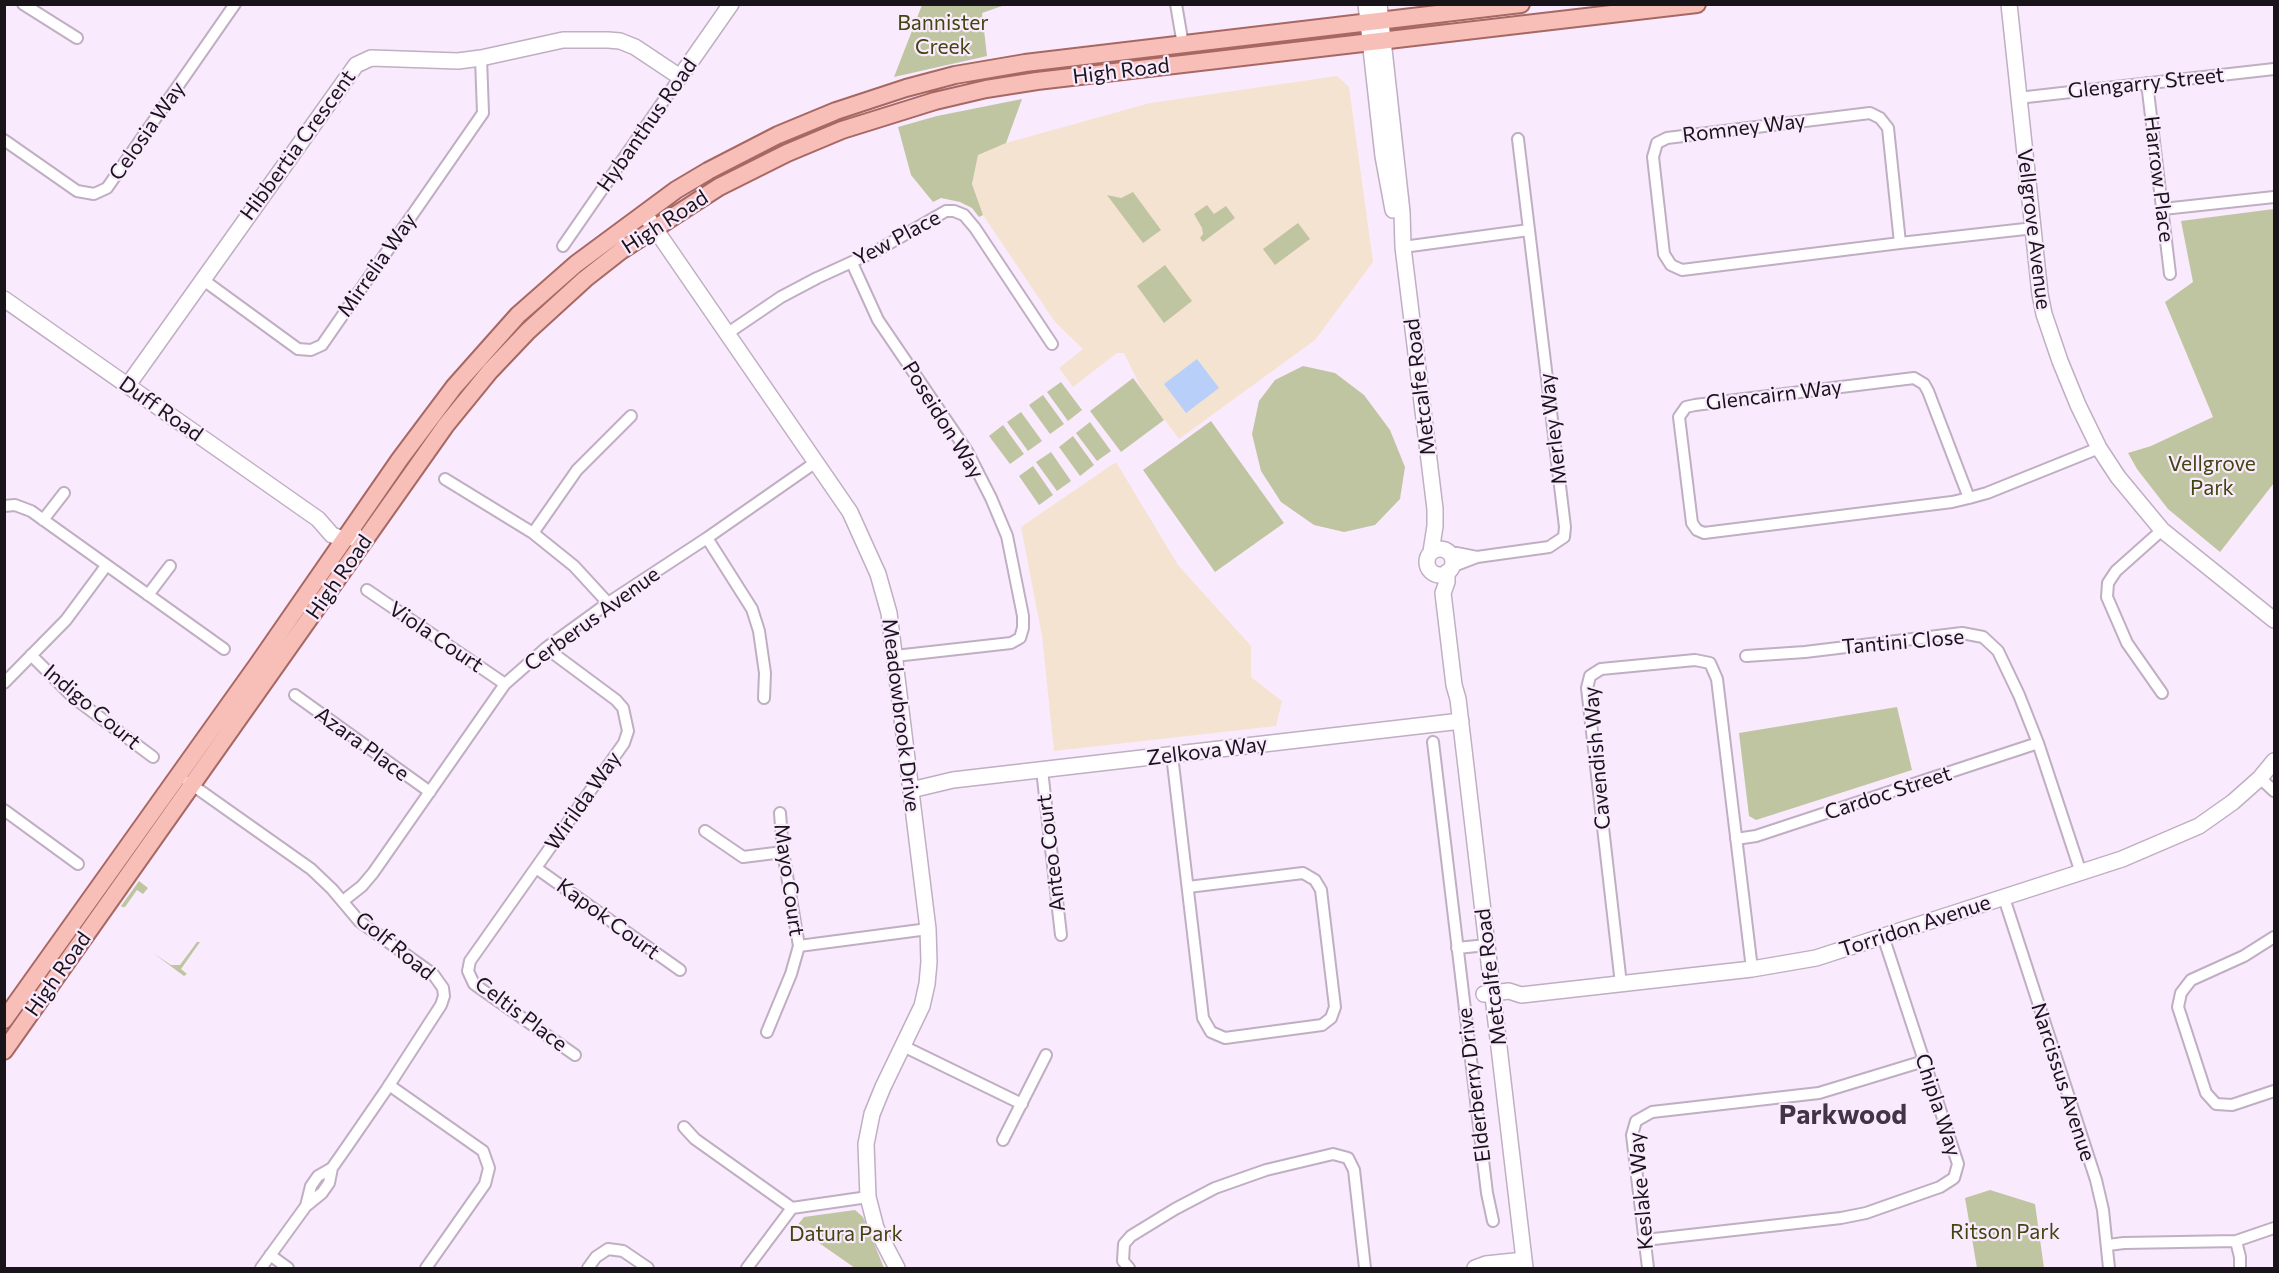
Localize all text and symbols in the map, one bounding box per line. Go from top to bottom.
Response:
park label: Bannister Creek [897,10,989,60]
street label: Hybanthus Road [592,53,702,197]
street label: High Road [1071,53,1171,89]
street label: Glengarry Street [2067,62,2225,104]
street label: Hibbertia Crescent [235,65,361,225]
street label: Celosia Way [104,77,190,185]
street label: Romney Way [1681,108,1807,148]
street label: Harrow Place [2139,114,2179,244]
street label: Vellgrove Avenue [2012,147,2056,311]
street label: High Road [617,185,713,259]
street label: Yew Place [849,205,945,271]
street label: Mirrelia Way [332,208,422,322]
street label: Metcalfe Road [1399,317,1441,457]
street label: Poseidon Way [897,357,989,483]
street label: Duff Road [114,371,208,447]
street label: Merley Way [1534,372,1572,486]
street label: Glencairn Way [1704,374,1844,416]
park label: Vellgrove Park [2168,451,2256,501]
street label: High Road [301,530,377,624]
street label: Cerberus Avenue [519,561,665,677]
street label: Viola Court [384,596,488,678]
street label: Meadowbrook Drive [877,617,925,813]
street label: Tantini Close [1841,624,1965,660]
street label: Indigo Court [38,659,146,755]
street label: Cavendish Way [1578,685,1616,831]
street label: Azara Place [310,701,414,787]
street label: Zelkova Way [1145,731,1269,771]
street label: Wirilda Way [540,747,626,855]
street label: Cardoc Street [1821,761,1955,825]
street label: Anteo Court [1031,793,1071,913]
street label: Mayo Court [769,822,809,938]
street label: Kapok Court [552,873,664,965]
street label: Torridon Avenue [1836,890,1994,962]
street label: Golf Road [350,906,440,986]
street label: Metcalfe Road [1470,907,1512,1047]
street label: High Road [20,927,96,1021]
street label: Celtis Place [470,971,572,1057]
street label: Narcissus Avenue [2026,1000,2100,1164]
street label: Elderberry Drive [1452,1006,1496,1164]
street label: Chipla Way [1910,1050,1966,1160]
district label: Parkwood [1779,1099,1907,1131]
street label: Keslake Way [1623,1131,1659,1251]
park label: Ritson Park [1950,1219,2060,1245]
park label: Datura Park [789,1221,903,1247]

